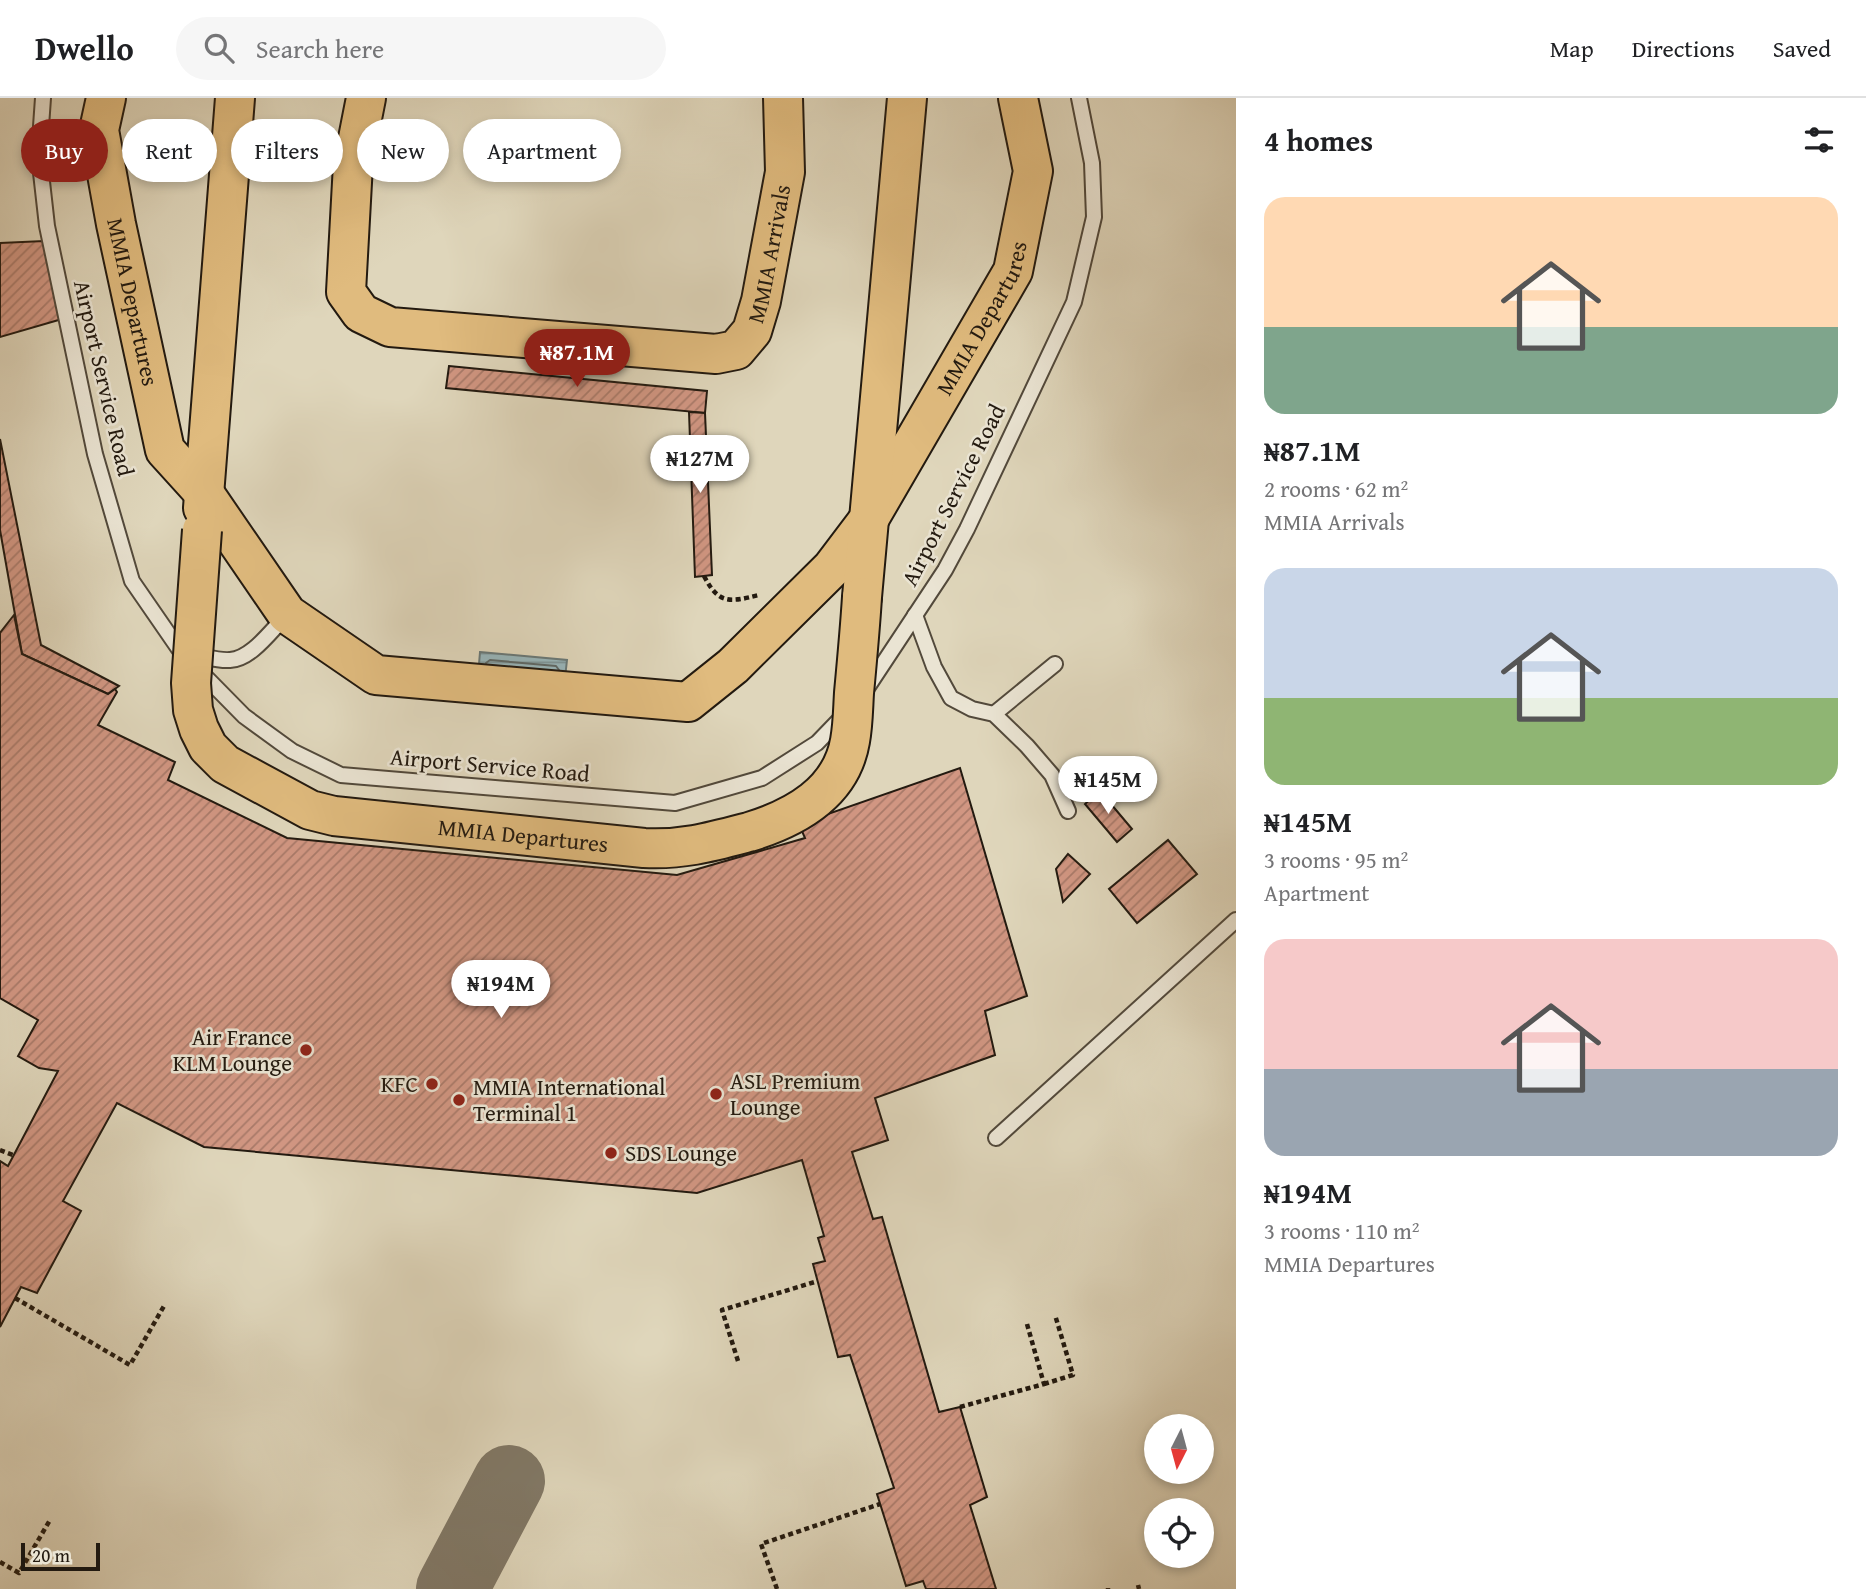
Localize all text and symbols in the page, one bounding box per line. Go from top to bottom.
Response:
search box [176,17,666,80]
text: Dwello [35,24,134,72]
icon: search [200,29,238,67]
text: Search here [256,29,384,68]
text: Map [1550,31,1594,66]
text: Directions [1632,31,1735,66]
text: Saved [1773,31,1831,66]
text: 4 homes [1264,118,1373,162]
chip: Buy [21,119,108,182]
chip: Rent [122,119,217,182]
chip: Filters [231,119,343,182]
chip: New [357,119,449,182]
chip: Apartment [463,119,621,182]
icon: filters [1800,121,1838,159]
street label: MMIA Arrivals [738,182,798,327]
street label: MMIA Departures [99,215,168,389]
street label: MMIA Departures [927,238,1035,401]
icon: home [1488,243,1614,369]
street label: Airport Service Road [66,277,143,480]
pin: ₦87.1M [520,330,634,389]
text: ₦87.1M [540,335,614,368]
street label: Airport Service Road [892,397,1013,591]
text: ₦87.1M [1264,428,1360,472]
pin: ₦127M [651,436,749,495]
text: ₦127M [666,441,734,474]
text: 2 rooms · 62 m² [1264,472,1408,505]
text: MMIA Arrivals [1264,505,1405,538]
icon: home [1488,614,1614,740]
street label: Airport Service Road [389,739,592,790]
pin: ₦145M [1059,756,1157,816]
text: ₦145M [1074,762,1142,795]
text: ₦145M [1264,799,1352,843]
street label: MMIA Departures [436,810,610,860]
text: 3 rooms · 95 m² [1264,843,1408,876]
text: Apartment [1264,876,1369,909]
pin: ₦194M [452,960,550,1020]
text: ₦194M [467,966,535,999]
icon: home [1488,985,1614,1111]
place label: Air France KLM Lounge [173,1020,292,1079]
marker: Air France KLM Lounge [298,1042,314,1058]
place label: ASL Premium Lounge [730,1064,860,1123]
place label: KFC [381,1067,418,1100]
place label: MMIA International Terminal 1 [473,1070,666,1129]
marker: KFC [424,1076,440,1092]
marker: ASL Premium Lounge [708,1086,724,1102]
marker: MMIA International Terminal 1 [451,1092,467,1108]
place label: SDS Lounge [625,1136,737,1169]
marker: SDS Lounge [603,1145,619,1161]
text: ₦194M [1264,1170,1352,1214]
text: 3 rooms · 110 m² [1264,1214,1419,1247]
text: MMIA Departures [1264,1247,1435,1280]
north arrow [1144,1414,1214,1484]
map controls [1144,1414,1214,1568]
button: locate [1144,1498,1214,1568]
scale bar [21,1540,100,1572]
text: 20 m [32,1541,70,1569]

